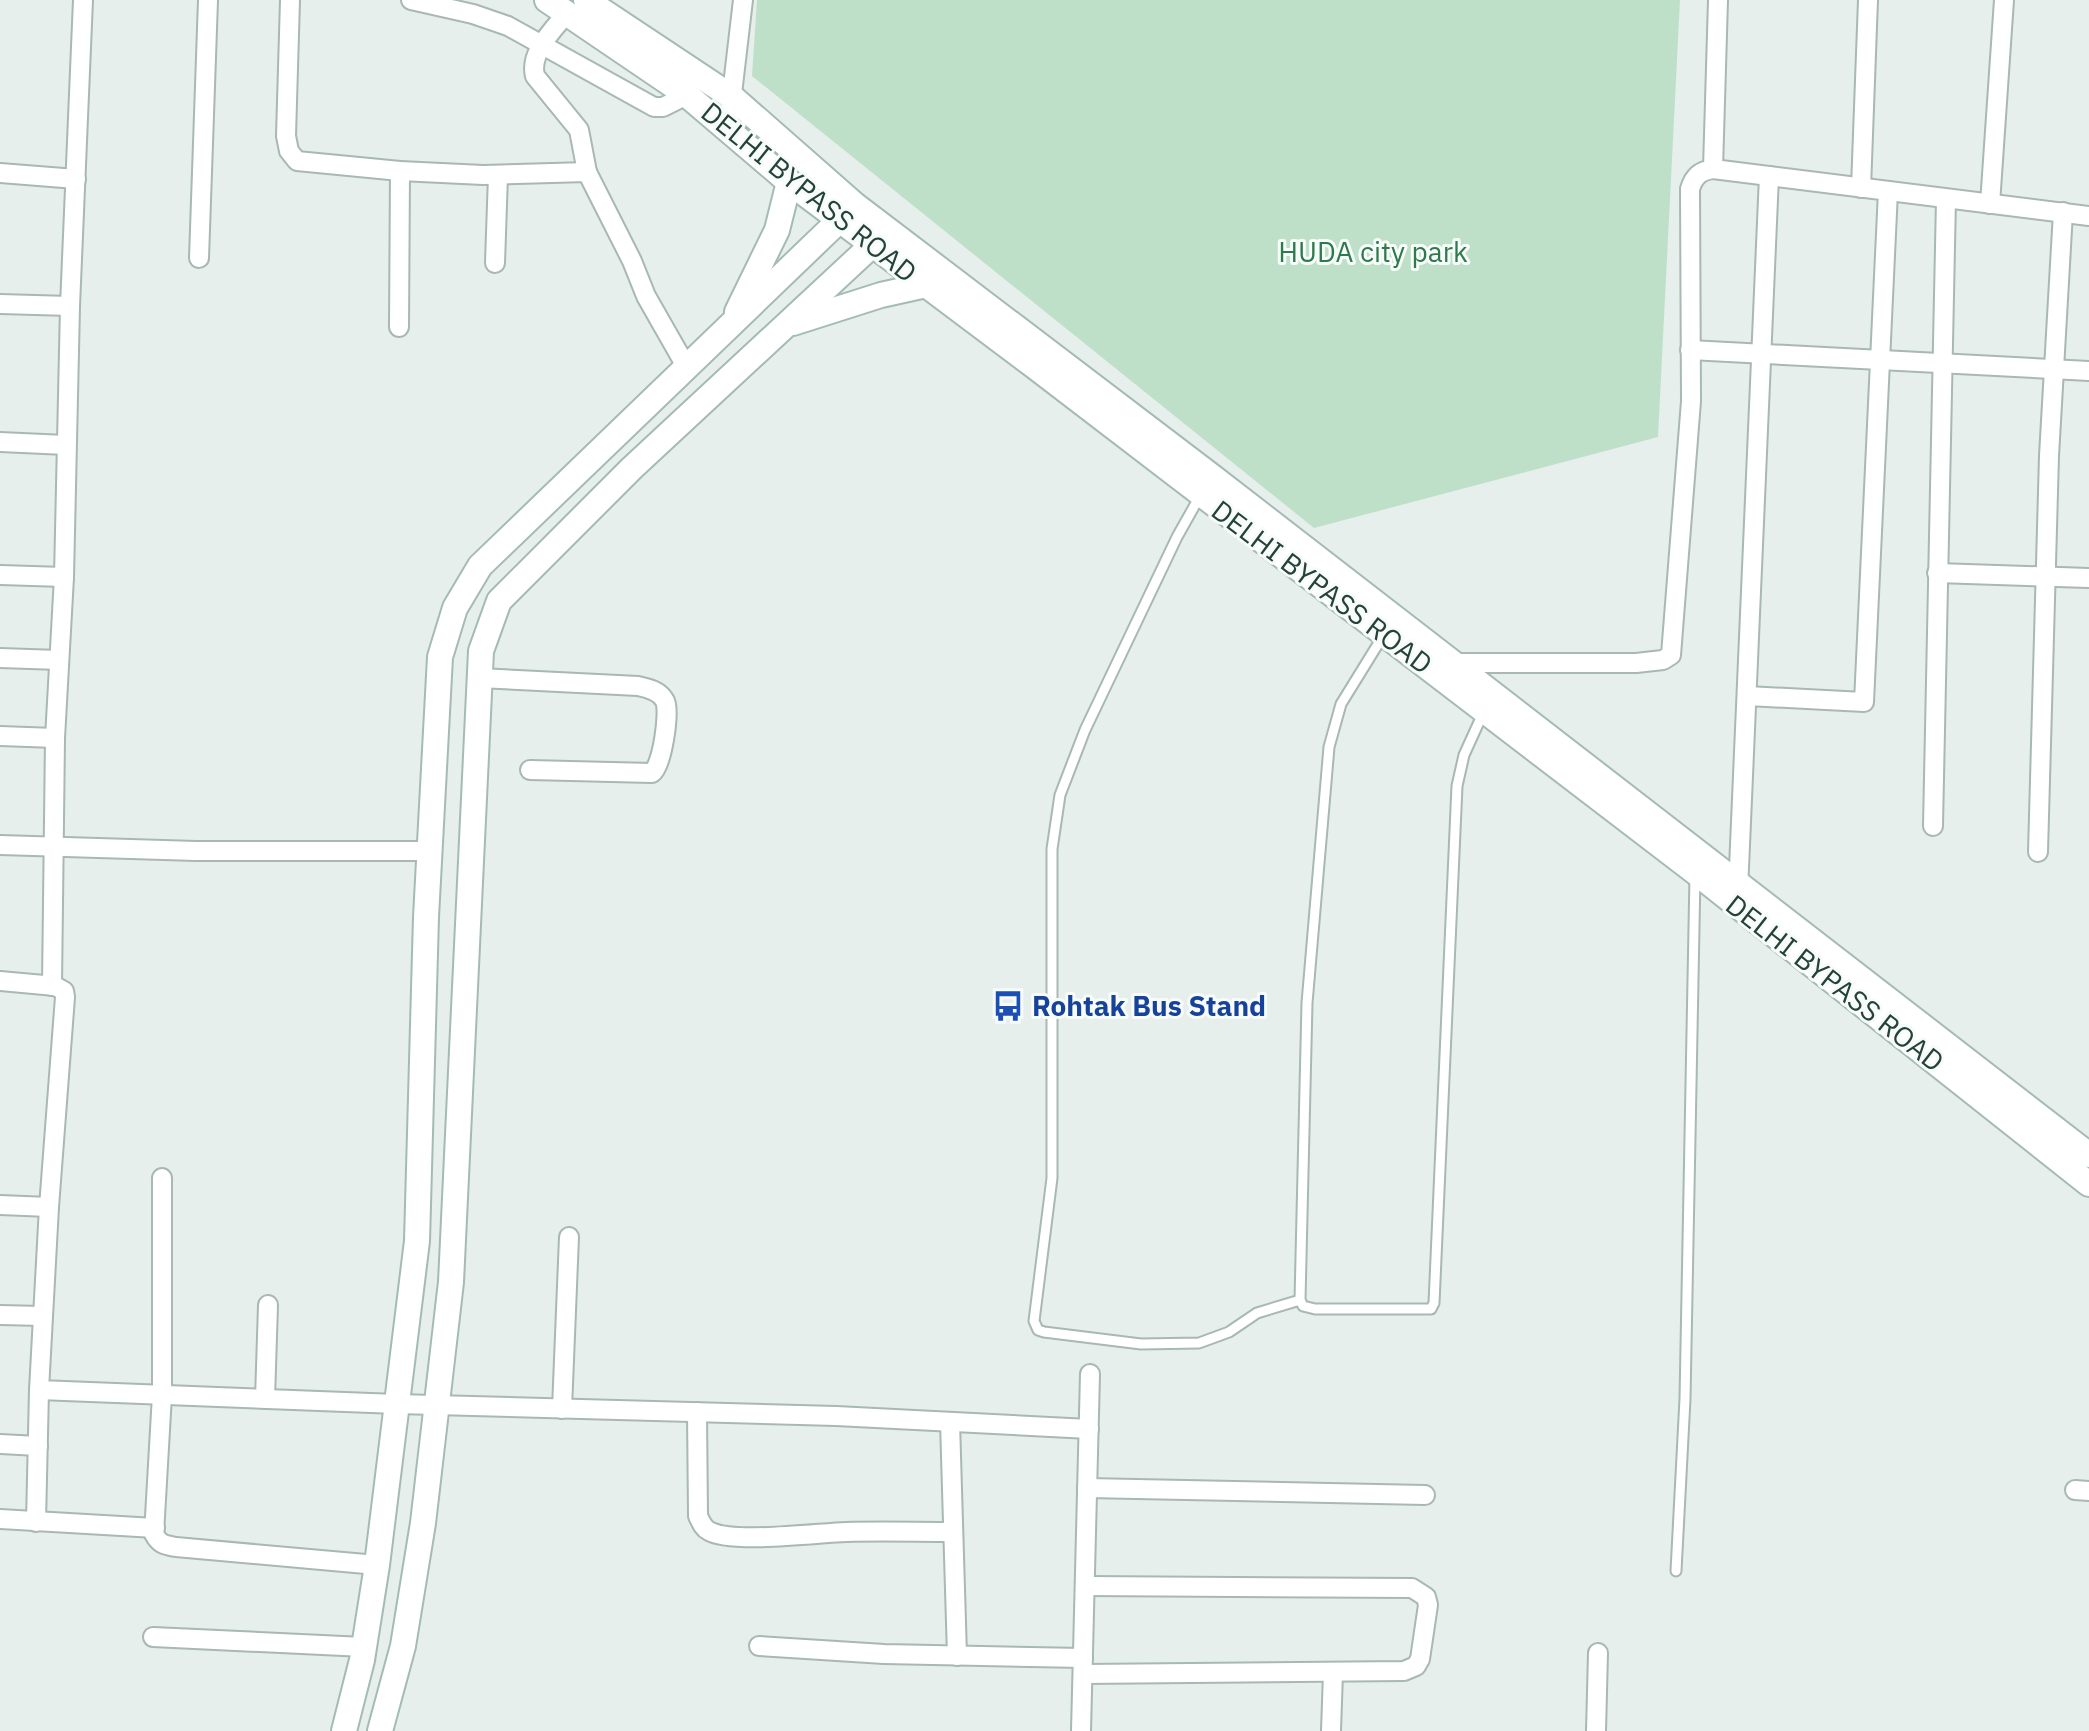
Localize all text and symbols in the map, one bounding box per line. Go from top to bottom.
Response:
street label: DELHI BYPASS ROAD [694,93,925,290]
park label: HUDA city park [1278,233,1468,270]
street label: DELHI BYPASS ROAD [1205,491,1440,682]
street label: DELHI BYPASS ROAD [1719,886,1952,1079]
place label: Rohtak Bus Stand [1032,987,1266,1024]
bus stop icon: Rohtak Bus Stand [991,989,1025,1023]

